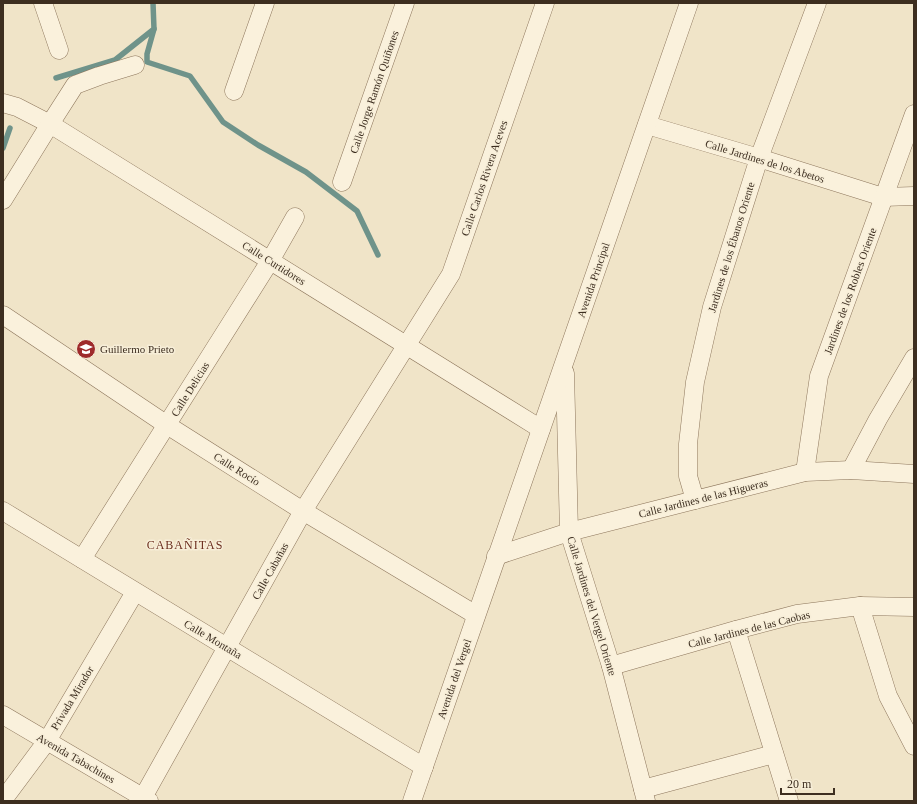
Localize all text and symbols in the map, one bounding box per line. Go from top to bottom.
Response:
street label: Calle Jorge Ramón Quiñones [347,29,401,155]
street label: Calle Carlos Rivera Aceves [459,119,509,237]
street label: Calle Jardines de los Abetos [704,137,826,185]
street label: Jardines de los Ébanos Oriente [705,180,757,314]
street label: Jardines de los Robles Oriente [821,226,879,356]
street label: Calle Curtidores [240,239,308,287]
street label: Avenida Principal [574,241,612,319]
school or university icon: Guillermo Prieto [75,338,97,360]
place label: Guillermo Prieto [100,343,175,355]
street label: Calle Delicias [168,360,212,418]
street label: Calle Rocío [212,450,263,488]
street label: Calle Jardines de las Higueras [637,476,769,520]
street label: Calle Jardines del Vergel Oriente [565,535,619,677]
district label: CABAÑITAS [147,538,223,552]
street label: Calle Cabañas [249,540,291,602]
street label: Calle Jardines de las Caobas [687,608,811,650]
street label: Calle Montaña [182,617,244,661]
street label: Avenida del Vergel [435,637,473,721]
street label: Privada Mirador [48,664,96,732]
street label: Avenida Tabachines [35,731,117,785]
scale bar [781,770,834,796]
text: 20 m [787,777,812,791]

